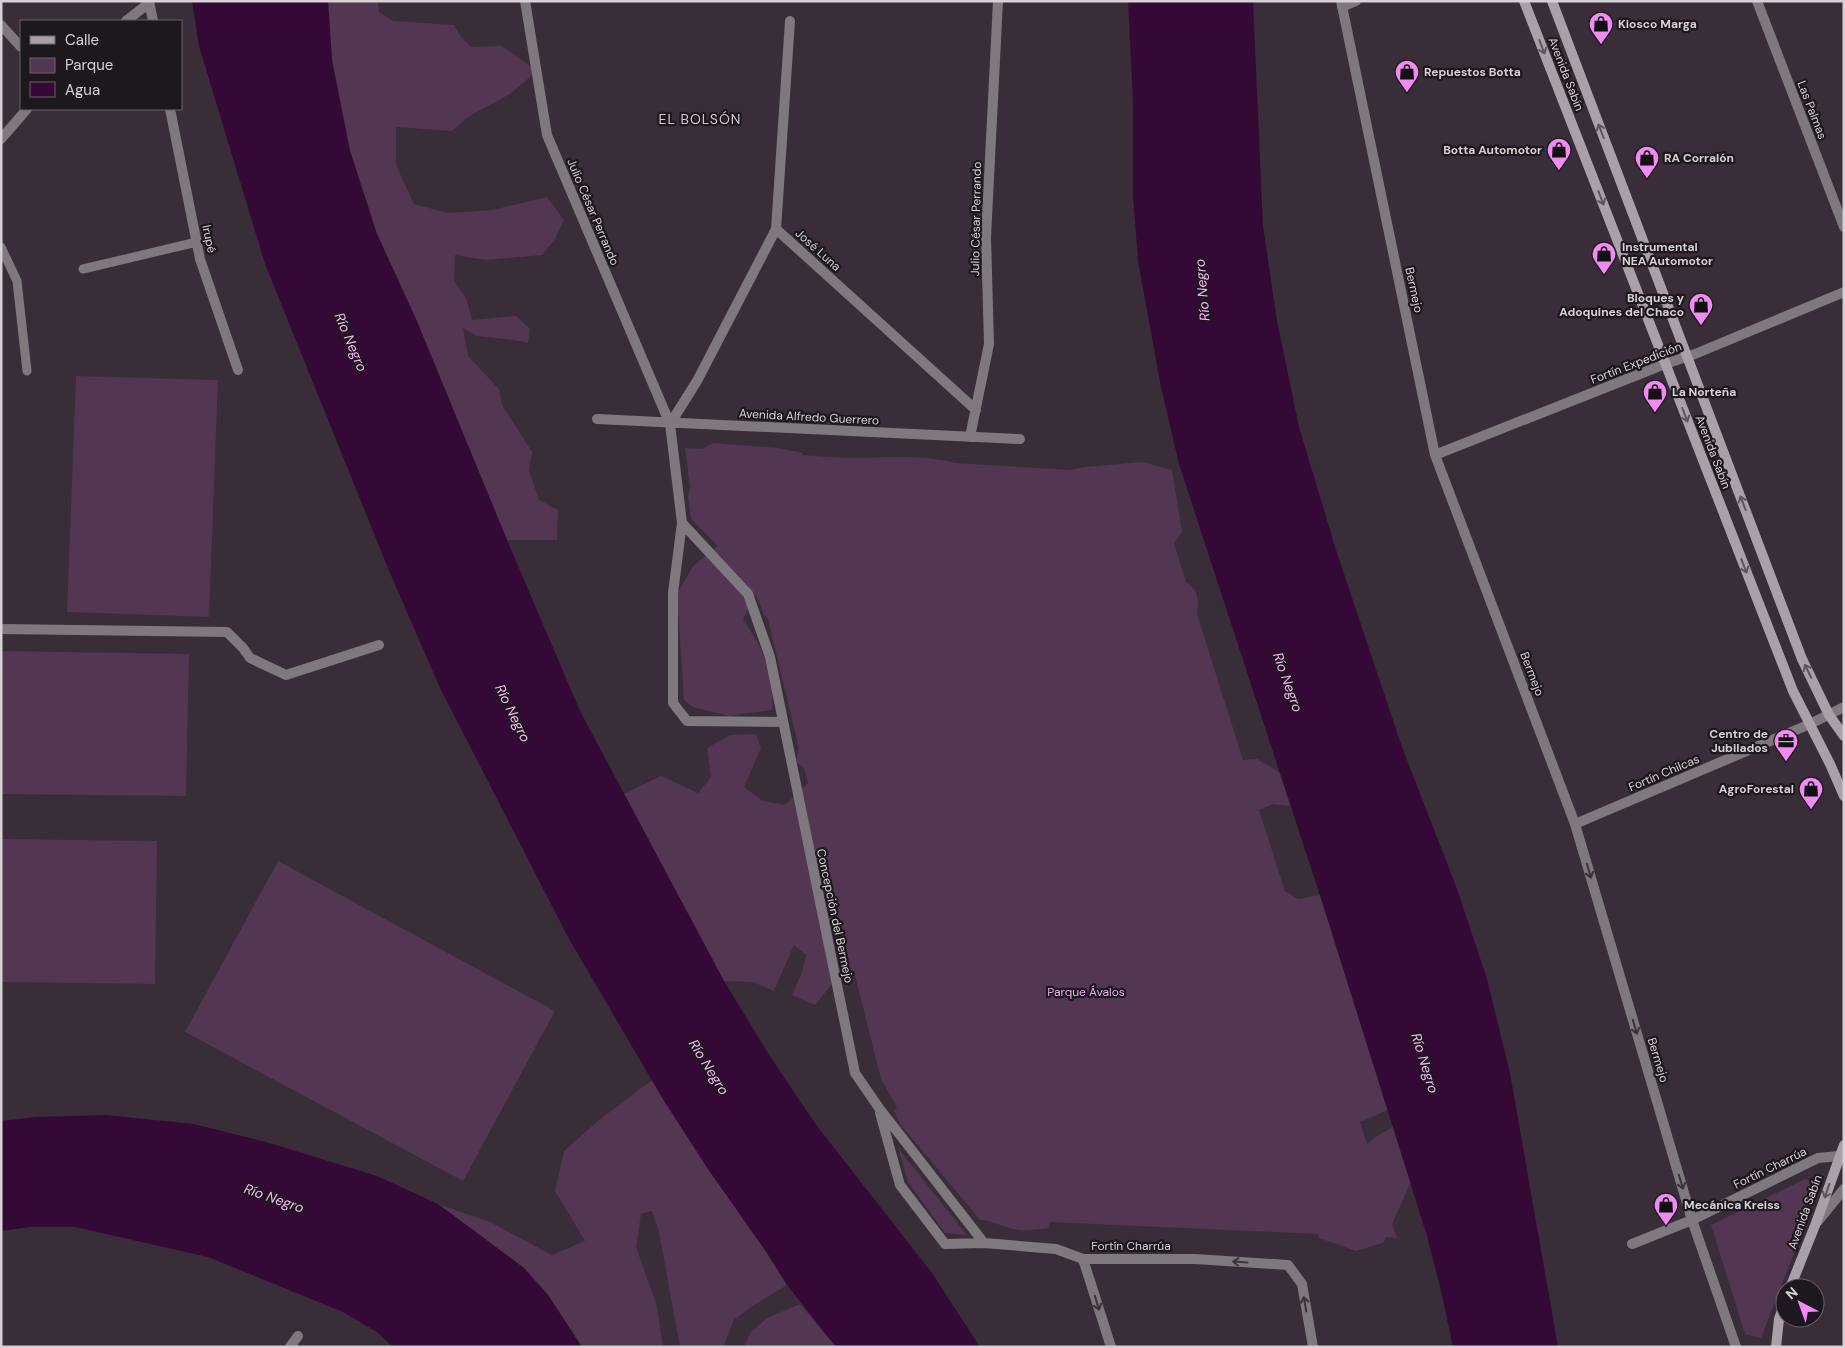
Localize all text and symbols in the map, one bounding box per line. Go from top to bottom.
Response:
shop icon: Kiosco Marga [1588,11,1614,45]
place label: Kiosco Marga [1618,16,1697,32]
legend [20,20,182,110]
text: Calle [65,30,99,50]
street label: Avenida Sabín [1545,35,1587,113]
one-way arrow [1538,39,1547,54]
text: Parque [65,55,113,75]
shop icon: Repuestos Botta [1394,59,1420,93]
place label: Repuestos Botta [1424,64,1521,80]
street label: Las Palmas [1794,79,1830,141]
text: Agua [65,80,100,100]
district label: EL BOLSÓN [659,110,741,128]
one-way arrow [1596,124,1605,139]
shop icon: Botta Automotor [1546,137,1572,171]
place label: Botta Automotor [1443,142,1542,158]
shop icon: RA Corralón [1634,145,1660,179]
place label: RA Corralón [1664,150,1734,166]
street label: Julio César Perrando [563,156,623,268]
street label: Julio César Perrando [967,162,985,276]
one-way arrow [1597,190,1606,205]
street label: Irupé [198,223,220,255]
street label: José Luna [792,225,844,275]
place label: Instrumental NEA Automotor [1622,239,1713,269]
shop icon: Instrumental NEA Automotor [1591,241,1617,275]
water label: Río Negro [1190,258,1214,322]
street label: Bermejo [1401,266,1427,314]
place label: Bloques y Adoquines del Chaco [1559,290,1685,320]
shop icon: Bloques y Adoquines del Chaco [1688,292,1714,326]
water label: Río Negro [331,310,371,374]
street label: Fortín Expedición [1588,338,1684,388]
shop icon: La Norteña [1642,379,1668,413]
place label: La Norteña [1672,384,1736,400]
street label: Avenida Alfredo Guerrero [738,405,880,429]
one-way arrow [1681,407,1690,422]
street label: Avenida Sabín [1692,413,1734,491]
one-way arrow [1738,496,1747,511]
one-way arrow [1740,558,1750,573]
water label: Río Negro [1269,650,1307,714]
street label: Bermejo [1516,650,1548,698]
one-way arrow [1802,664,1812,679]
water label: Río Negro [491,681,535,745]
place label: Centro de Jubilados [1709,726,1768,756]
office icon: Centro de Jubilados [1773,728,1799,762]
street label: Fortín Chilcas [1626,751,1702,795]
shop icon: AgroForestal [1798,776,1824,810]
place label: AgroForestal [1719,781,1794,797]
street label: Concepción del Bermejo [813,847,857,985]
one-way arrow [1584,862,1594,878]
park label: Parque Ávalos [1047,984,1125,1000]
one-way arrow [1631,1018,1641,1034]
water label: Río Negro [1407,1031,1443,1095]
water label: Río Negro [685,1036,733,1098]
street label: Bermejo [1644,1036,1672,1084]
street label: Fortín Charrúa [1731,1143,1809,1193]
street label: Avenida Sabín [1784,1173,1826,1251]
one-way arrow [1677,1174,1687,1190]
water label: Río Negro [242,1179,306,1217]
one-way arrow [1822,1182,1831,1198]
shop icon: Mecánica Kreiss [1653,1192,1679,1226]
place label: Mecánica Kreiss [1684,1197,1780,1213]
street label: Fortín Charrúa [1091,1238,1171,1254]
one-way arrow [1232,1257,1248,1266]
north arrow [1775,1278,1825,1328]
text: N [1782,1283,1801,1303]
one-way arrow [1093,1294,1102,1310]
one-way arrow [1300,1296,1310,1312]

